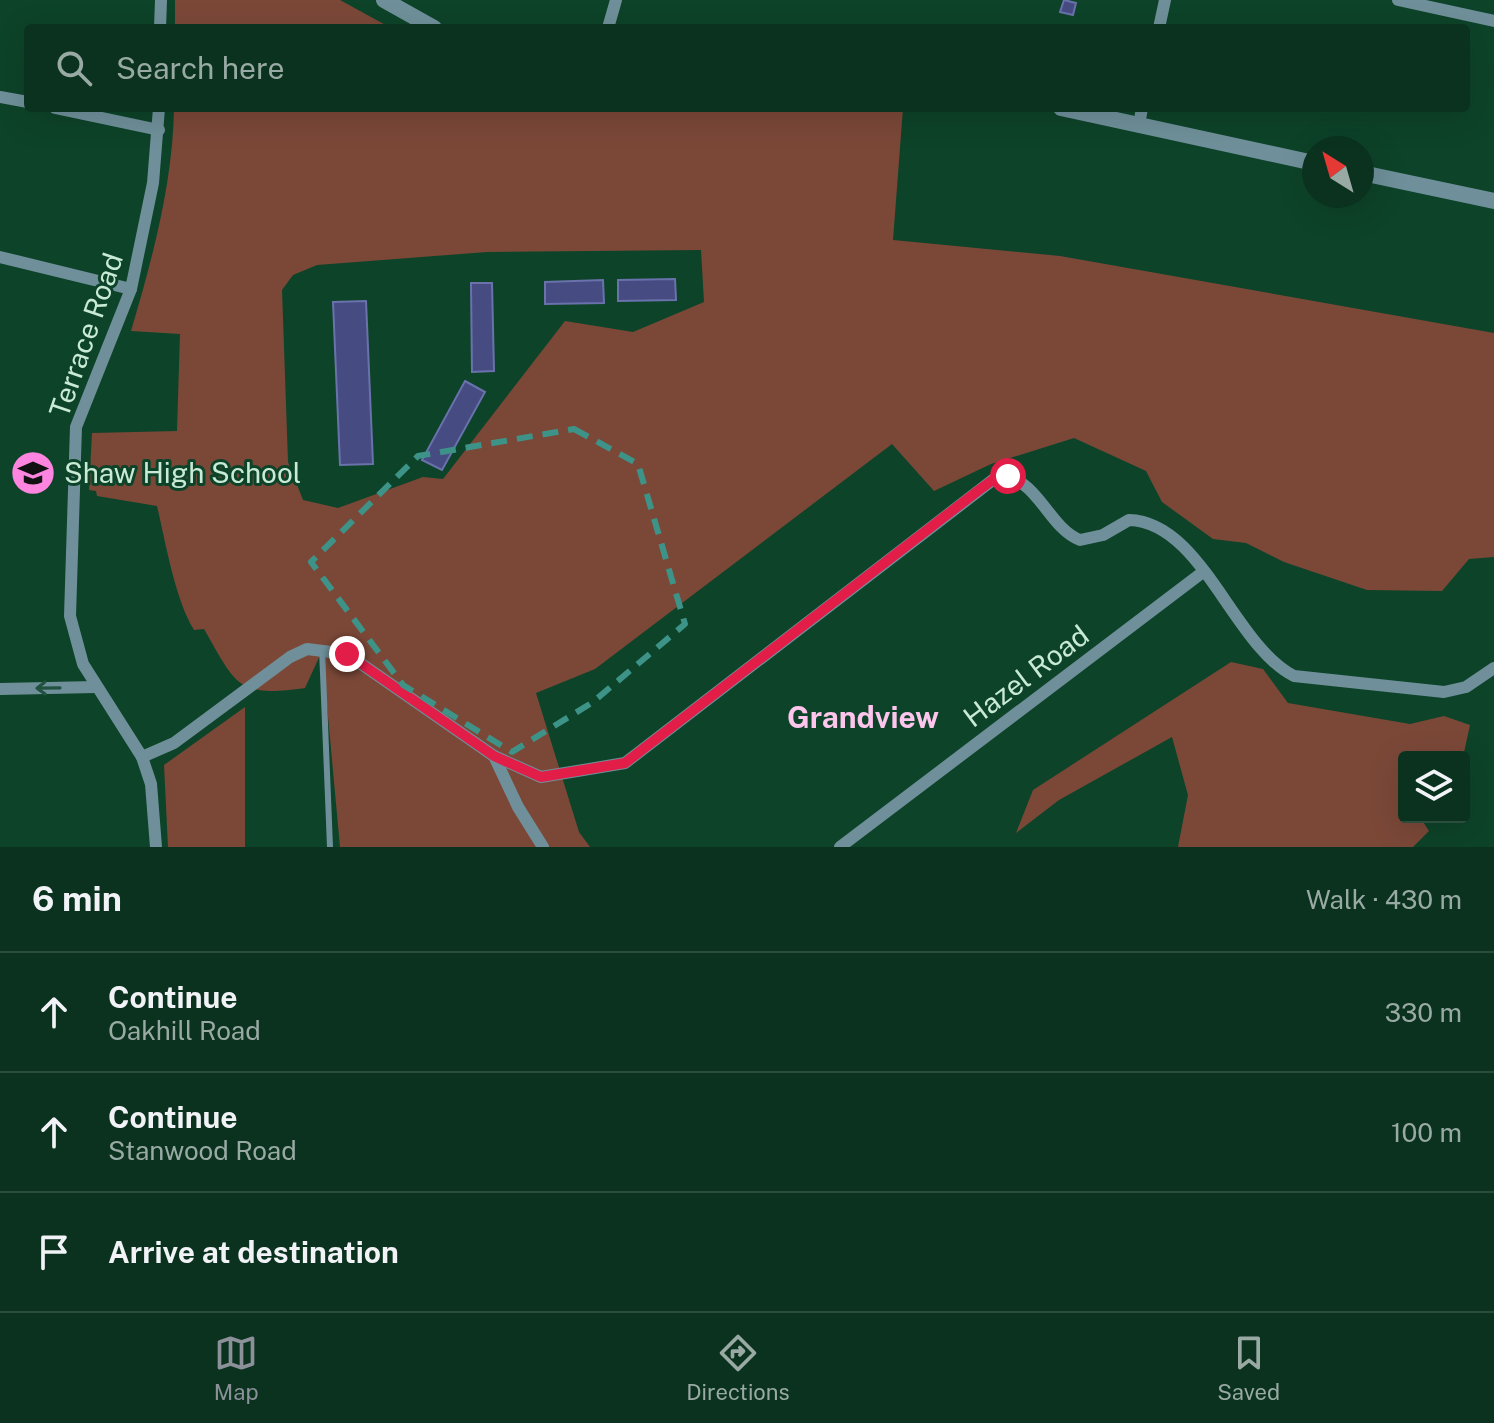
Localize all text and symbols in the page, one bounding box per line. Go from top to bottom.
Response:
search box [24,24,1470,112]
icon: search [52,46,96,90]
text: Search here [116,50,284,86]
north arrow [1302,136,1374,208]
street label: Terrace Road [42,248,129,421]
school or university icon: Shaw High School [9,449,57,497]
place label: Shaw High School [64,456,301,489]
route start [990,458,1026,494]
street label: Hazel Road [957,618,1095,733]
route end [329,636,365,672]
one-way arrow [35,680,62,696]
district label: Grandview [787,699,939,735]
map controls [1398,751,1470,823]
button: layers [1398,751,1470,823]
text: 6 min [32,879,122,919]
text: Walk · 430 m [1306,884,1462,915]
text: Continue [108,979,238,1015]
icon: ahead [32,990,76,1034]
text: 330 m [1385,997,1462,1028]
text: Oakhill Road [108,1015,261,1046]
text: Continue [108,1099,238,1135]
icon: ahead [32,1110,76,1154]
text: 100 m [1391,1117,1462,1148]
text: Stanwood Road [108,1135,297,1166]
icon: arrive [32,1230,76,1274]
text: Arrive at destination [108,1234,399,1270]
tab: Map [214,1331,259,1405]
tab: Directions [686,1331,790,1405]
tab: Saved [1217,1331,1280,1405]

